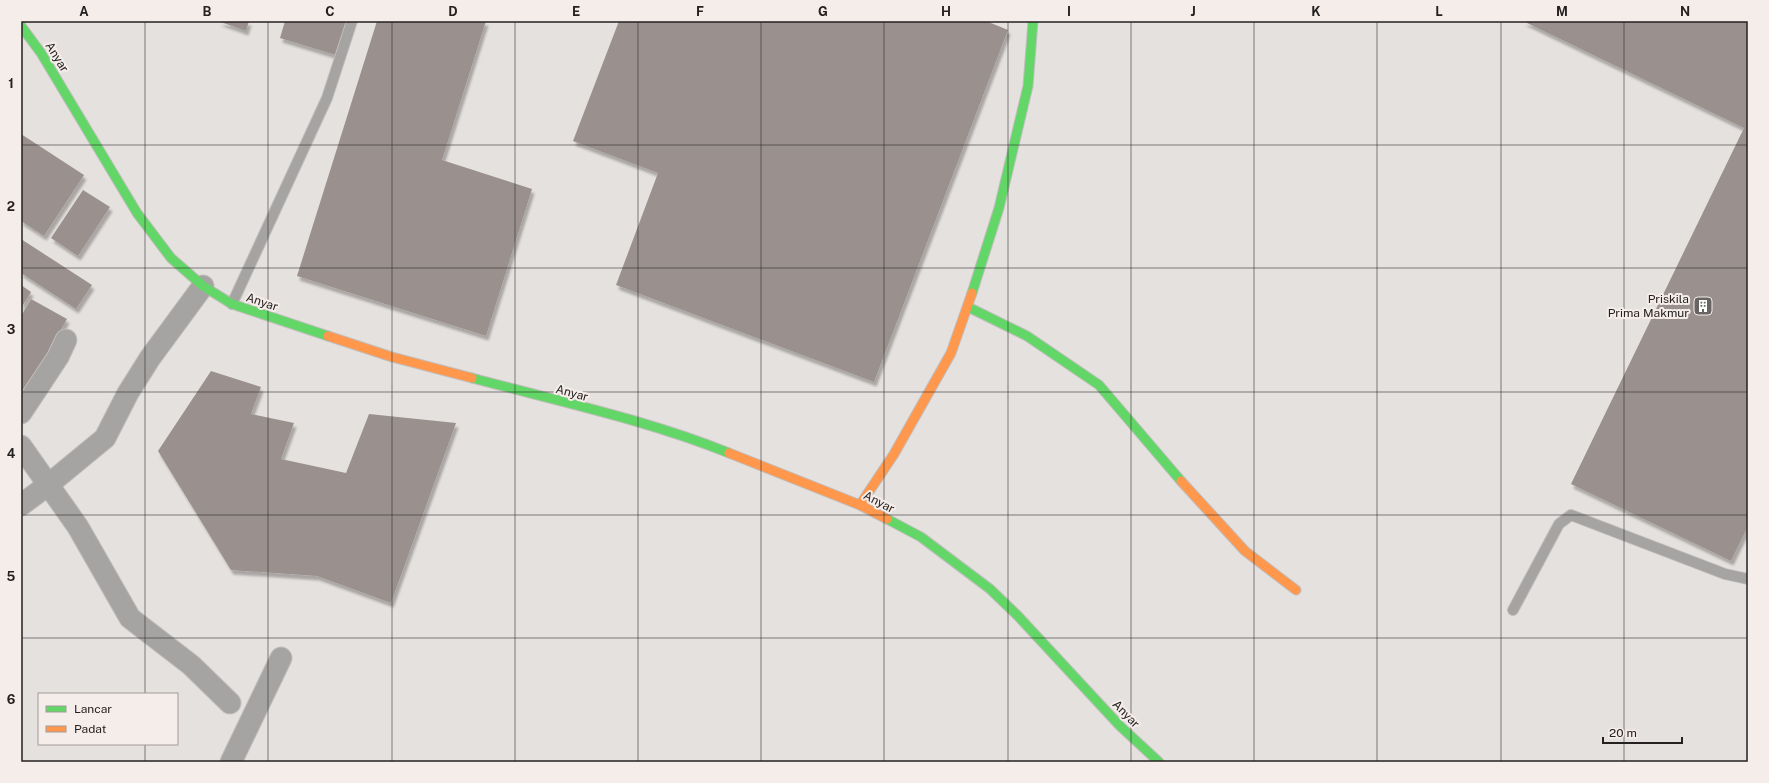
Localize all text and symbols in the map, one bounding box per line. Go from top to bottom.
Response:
text: A [79,4,89,19]
text: B [203,4,212,19]
text: C [325,4,335,19]
text: D [448,4,458,19]
text: E [572,4,580,19]
text: F [696,4,704,19]
text: G [818,4,828,19]
text: H [941,4,951,19]
text: I [1067,4,1071,19]
text: J [1190,4,1196,19]
text: K [1311,4,1321,19]
text: L [1435,4,1443,19]
text: M [1556,4,1568,19]
text: N [1680,4,1690,19]
street label: Anyar [42,39,72,75]
text: 1 [8,76,14,91]
text: 2 [7,199,15,214]
street label: Anyar [244,290,280,314]
place label: Priskila Prima Makmur [1608,292,1689,320]
building icon: Priskila Prima Makmur [1692,295,1714,317]
text: 3 [7,322,16,337]
street label: Anyar [554,382,590,404]
text: 4 [7,446,16,461]
street label: Anyar [861,488,897,516]
text: 5 [7,569,16,584]
text: 6 [7,692,16,707]
legend [38,693,178,745]
street label: Anyar [1110,697,1143,731]
text: Lancar [74,702,112,716]
scale bar [1603,719,1682,745]
text: Padat [74,722,107,736]
text: 20 m [1609,726,1637,740]

